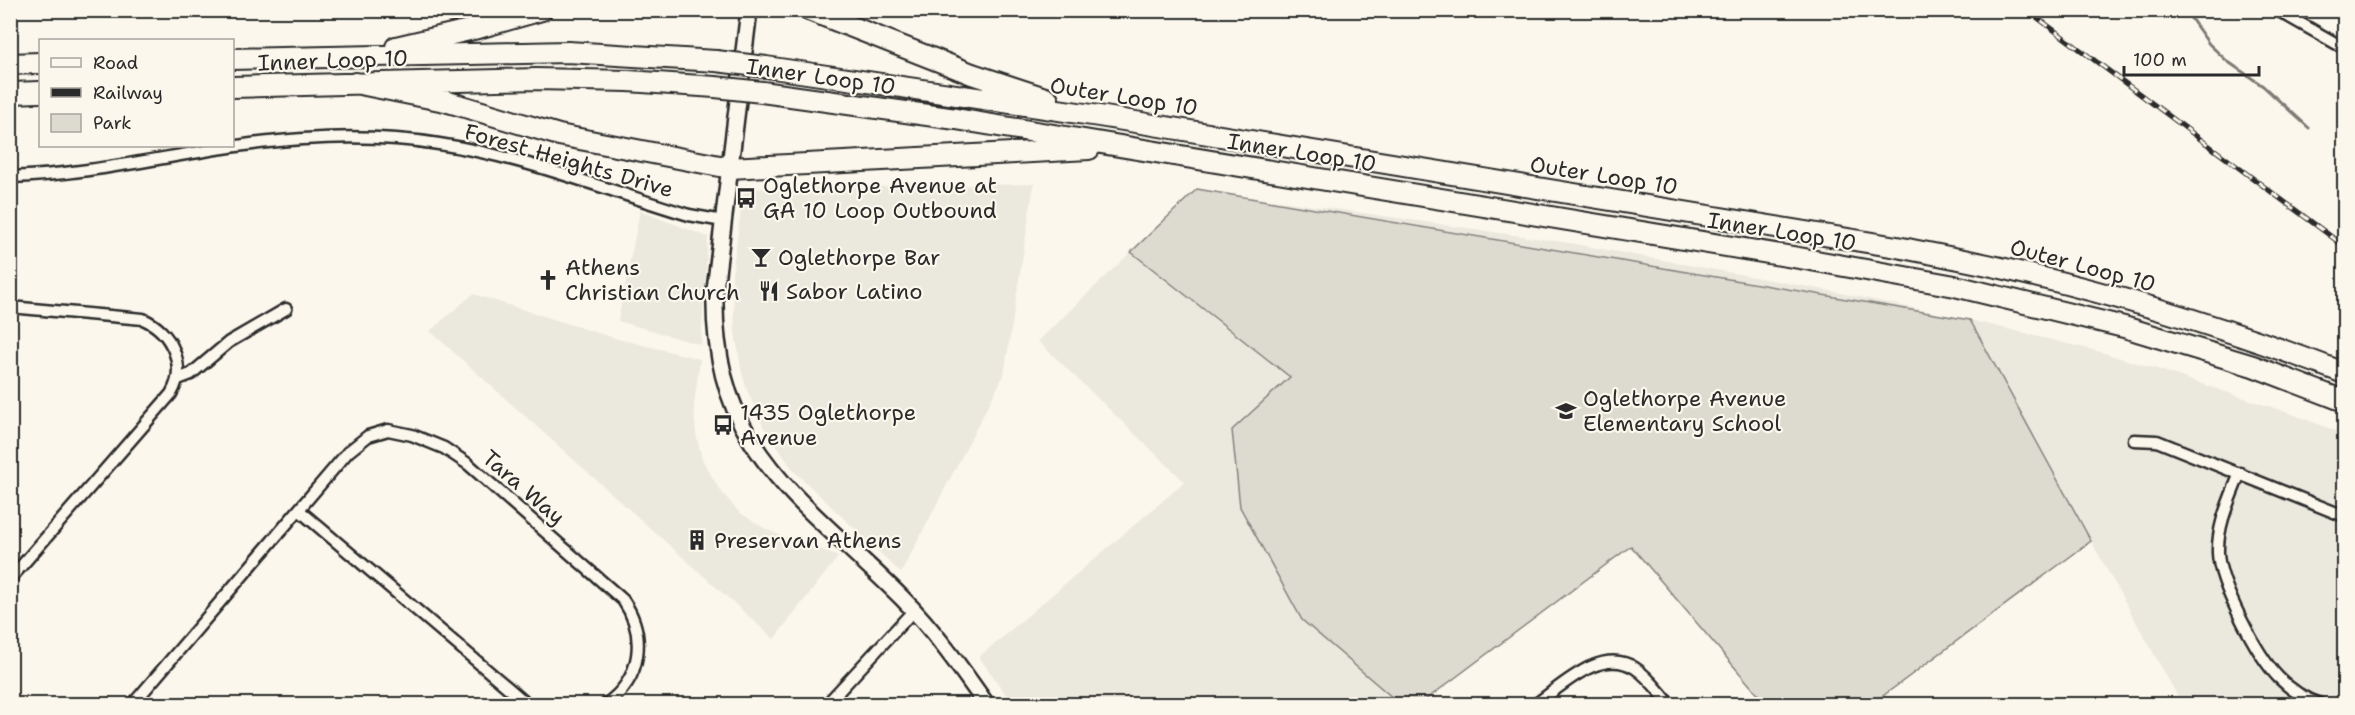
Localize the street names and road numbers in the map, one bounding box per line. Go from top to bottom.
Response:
street label: Inner Loop 10 [257,43,409,78]
street label: Inner Loop 10 [744,52,897,101]
street label: Outer Loop 10 [1048,70,1200,123]
street label: Forest Heights Drive [461,117,677,204]
street label: Inner Loop 10 [1225,126,1378,179]
street label: Outer Loop 10 [1528,149,1680,202]
street label: Inner Loop 10 [1705,205,1858,258]
street label: Outer Loop 10 [2007,232,2159,299]
street label: Tara Way [476,443,571,531]

